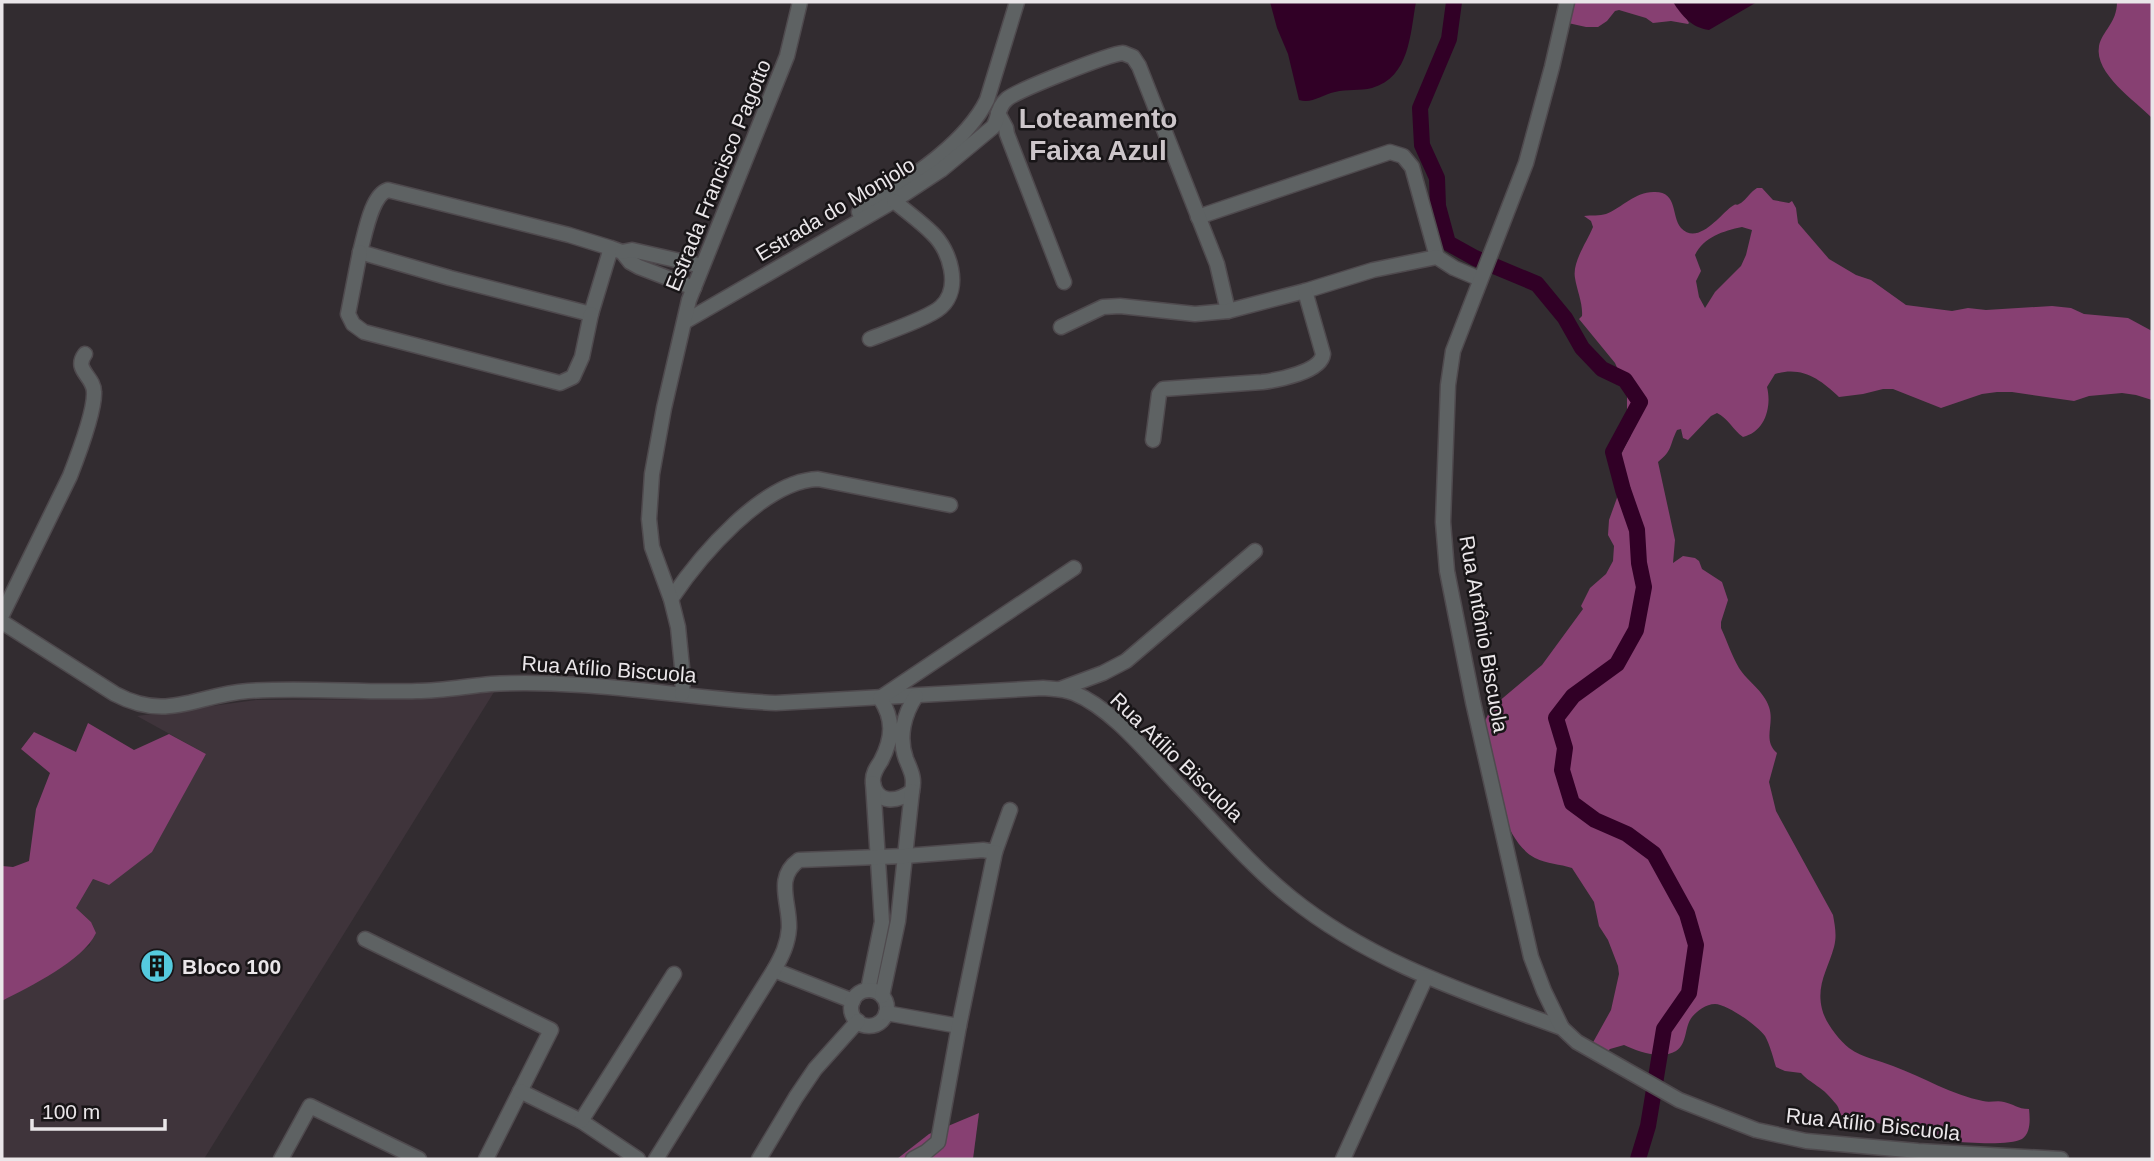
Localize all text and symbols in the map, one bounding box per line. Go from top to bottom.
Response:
street label: Estrada Francisco Pagotto [661,56,775,294]
district label: Loteamento Faixa Azul [1019,103,1177,166]
street label: Estrada do Monjolo [752,153,918,265]
street label: Rua Antônio Biscuola [1455,534,1513,735]
street label: Rua Atílio Biscuola [521,651,697,687]
street label: Rua Atílio Biscuola [1106,688,1248,826]
building icon: Bloco 100 [138,947,176,985]
place label: Bloco 100 [182,955,281,978]
scale bar [32,1088,164,1132]
text: 100 m [42,1100,100,1123]
street label: Rua Atílio Biscuola [1785,1103,1962,1145]

